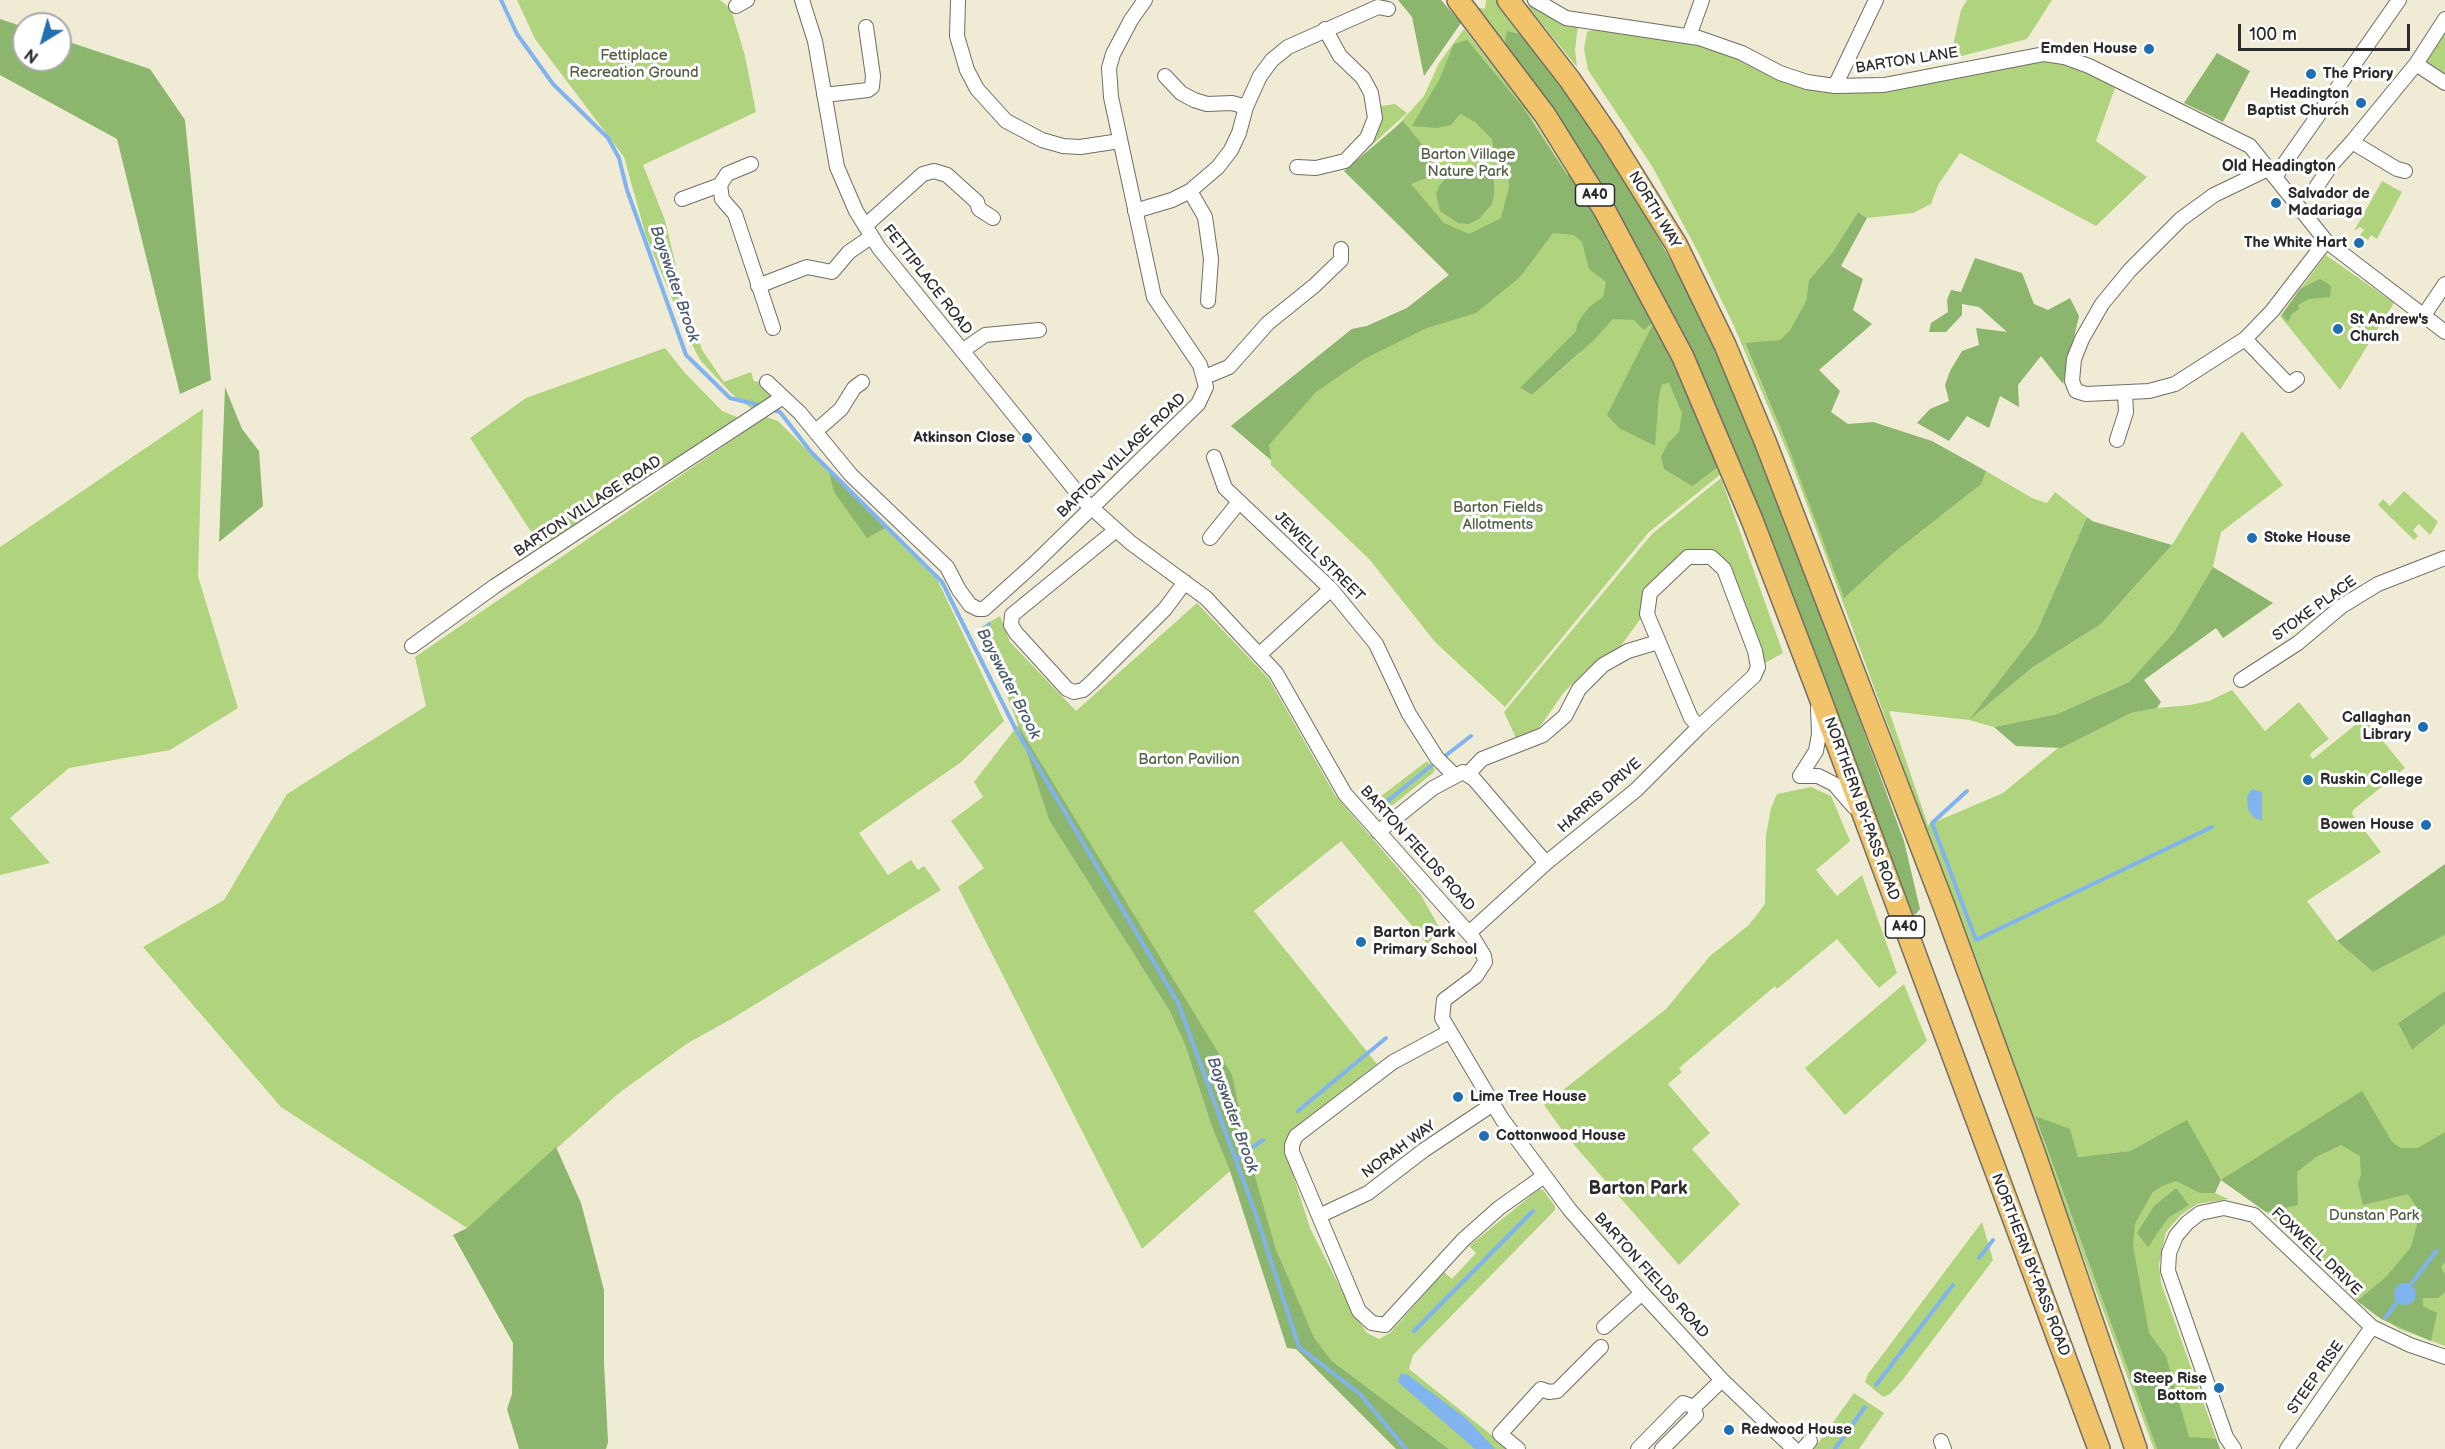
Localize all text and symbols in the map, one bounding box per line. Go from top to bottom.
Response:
north arrow [12,12,72,72]
scale bar [2241,12,2414,50]
text: 100 m [2249,24,2297,45]
place label: Emden House [2041,40,2137,58]
marker: Emden House [2142,42,2156,56]
text: N [22,44,43,66]
street label: BARTON LANE [1854,44,1960,78]
park label: Fettiplace Recreation Ground [569,47,699,82]
place label: The Priory [2323,65,2393,83]
marker: The Priory [2304,67,2318,81]
place label: Headington Baptist Church [2247,85,2349,120]
marker: Headington Baptist Church [2354,96,2368,110]
park label: Barton Village Nature Park [1421,146,1515,181]
district label: Old Headington [2222,157,2336,177]
street label: NORTH WAY [1624,168,1684,252]
road number: A40 [1576,184,1614,206]
place label: Salvador de Madariaga [2288,185,2370,220]
marker: Salvador de Madariaga [2269,196,2283,210]
street label: FETTIPLACE ROAD [878,221,976,339]
water label: Bayswater Brook [645,223,703,345]
place label: The White Hart [2244,234,2347,252]
marker: The White Hart [2352,236,2366,250]
place label: St Andrew's Church [2350,311,2428,346]
marker: St Andrew's Church [2331,322,2345,336]
street label: BARTON VILLAGE ROAD [1054,390,1190,522]
place label: Atkinson Close [913,429,1015,447]
marker: Atkinson Close [1020,431,1034,445]
street label: BARTON VILLAGE ROAD [511,453,665,561]
park label: Barton Fields Allotments [1453,499,1543,534]
street label: JEWELL STREET [1270,508,1368,606]
place label: Stoke House [2264,529,2351,547]
marker: Stoke House [2245,531,2259,545]
street label: STOKE PLACE [2270,573,2360,645]
water label: Bayswater Brook [972,625,1044,743]
place label: Callaghan Library [2342,709,2411,744]
street label: NORTHERN BY-PASS ROAD [1819,715,1903,903]
marker: Callaghan Library [2416,720,2430,734]
park label: Barton Pavilion [1138,751,1240,769]
street label: HARRIS DRIVE [1555,755,1645,837]
place label: Ruskin College [2320,771,2423,789]
marker: Ruskin College [2301,773,2315,787]
street label: BARTON FIELDS ROAD [1356,782,1478,916]
place label: Bowen House [2320,816,2414,834]
marker: Bowen House [2419,818,2433,832]
road number: A40 [1886,916,1924,938]
place label: Barton Park Primary School [1373,924,1477,959]
marker: Barton Park Primary School [1354,935,1368,949]
water label: Bayswater Brook [1202,1055,1262,1175]
place label: Lime Tree House [1470,1088,1586,1106]
marker: Lime Tree House [1451,1090,1465,1104]
street label: NORAH WAY [1359,1117,1439,1183]
place label: Cottonwood House [1496,1127,1626,1145]
marker: Cottonwood House [1477,1129,1491,1143]
street label: NORTHERN BY-PASS ROAD [1987,1171,2073,1359]
district label: Barton Park [1589,1178,1687,1200]
street label: FOXWELL DRIVE [2267,1204,2365,1300]
park label: Dunstan Park [2329,1207,2419,1225]
street label: BARTON FIELDS ROAD [1590,1209,1712,1343]
street label: STEEP RISE [2284,1338,2348,1418]
place label: Steep Rise Bottom [2133,1370,2207,1405]
marker: Steep Rise Bottom [2212,1381,2226,1395]
place label: Redwood House [1741,1421,1852,1439]
marker: Redwood House [1722,1423,1736,1437]

